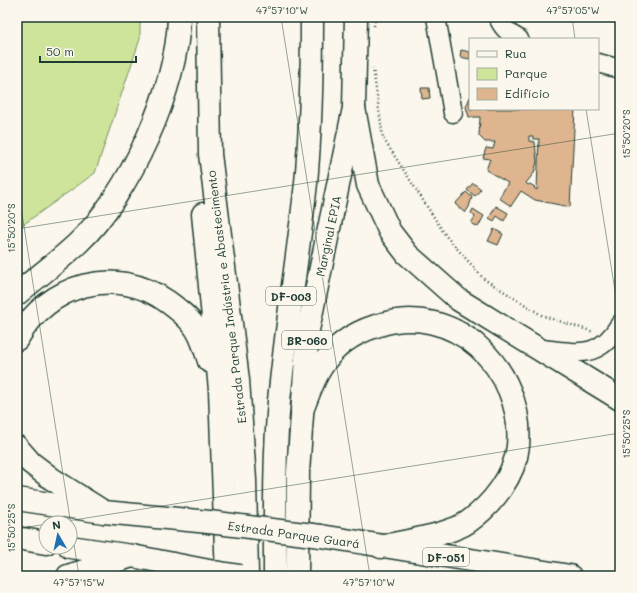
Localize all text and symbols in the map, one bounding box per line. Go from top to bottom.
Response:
text: 47°57'10"W [256,3,308,17]
text: 47°57'05"W [546,3,600,17]
scale bar [40,38,136,64]
legend [469,38,599,110]
text: 50 m [46,43,74,59]
text: Rua [505,45,527,61]
text: Parque [505,65,548,81]
text: Edifício [505,85,549,101]
text: 15°50'20"S [619,109,633,159]
street label: Estrada Parque Indústria e Abastecimento [203,169,249,425]
street label: Marginal EPIA [312,194,344,278]
text: 15°50'20"S [4,203,18,253]
road number: DF-003 [266,287,316,305]
road number: BR-060 [282,331,332,349]
text: 15°50'25"S [619,409,633,458]
text: 15°50'25"S [4,503,18,552]
north arrow [38,515,78,555]
text: N [51,517,62,533]
street label: Estrada Parque Guará [227,517,361,551]
road number: DF-051 [423,548,469,566]
text: 47°57'15"W [53,575,105,589]
text: 47°57'10"W [343,575,395,589]

